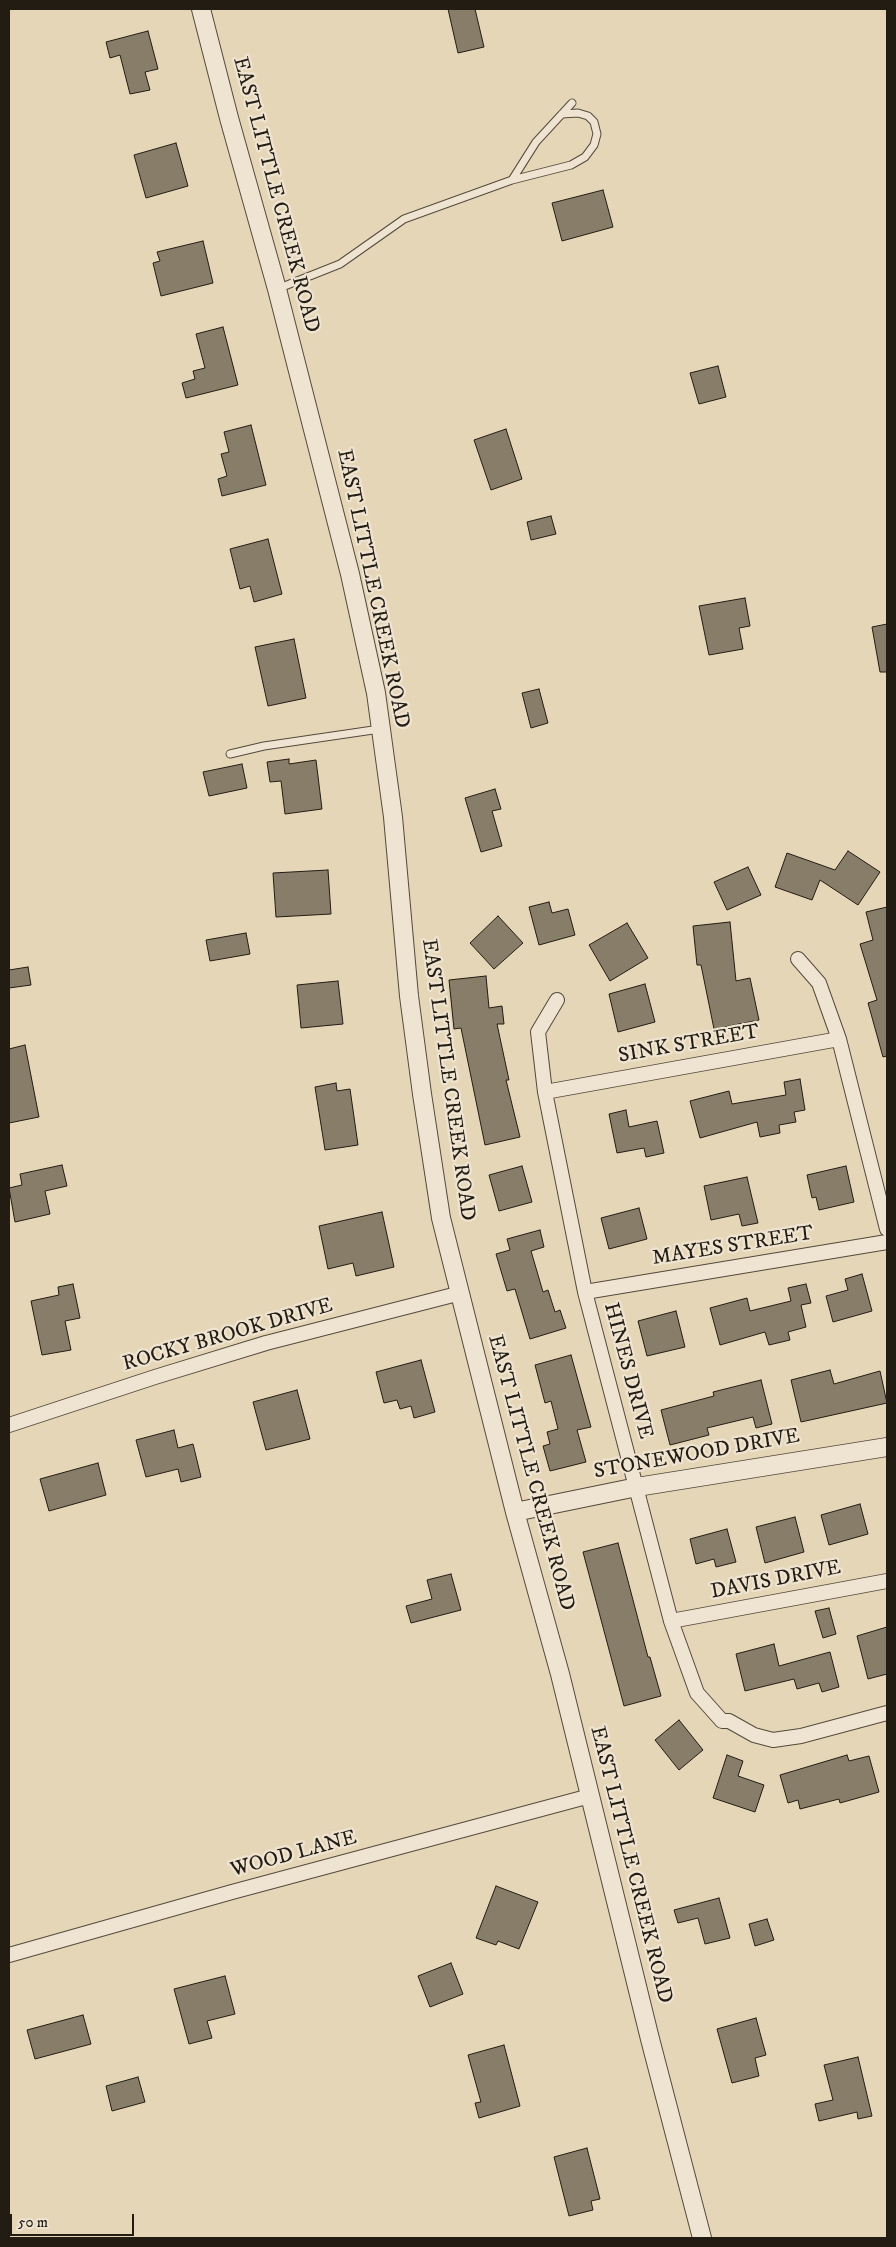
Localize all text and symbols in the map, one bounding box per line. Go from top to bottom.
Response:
street label: EAST LITTLE CREEK ROAD [226,54,324,336]
street label: EAST LITTLE CREEK ROAD [330,447,414,731]
street label: EAST LITTLE CREEK ROAD [415,937,479,1223]
street label: SINK STREET [617,1020,761,1070]
street label: MAYES STREET [651,1222,815,1272]
street label: ROCKY BROOK DRIVE [120,1294,336,1378]
street label: HINES DRIVE [597,1300,657,1442]
street label: EAST LITTLE CREEK ROAD [481,1332,579,1614]
street label: STONEWOOD DRIVE [592,1424,802,1486]
street label: DAVIS DRIVE [709,1556,843,1606]
street label: EAST LITTLE CREEK ROAD [583,1724,677,2006]
street label: WOOD LANE [228,1826,360,1884]
scale bar [12,2204,136,2236]
text: 50 m [18,2213,48,2232]

